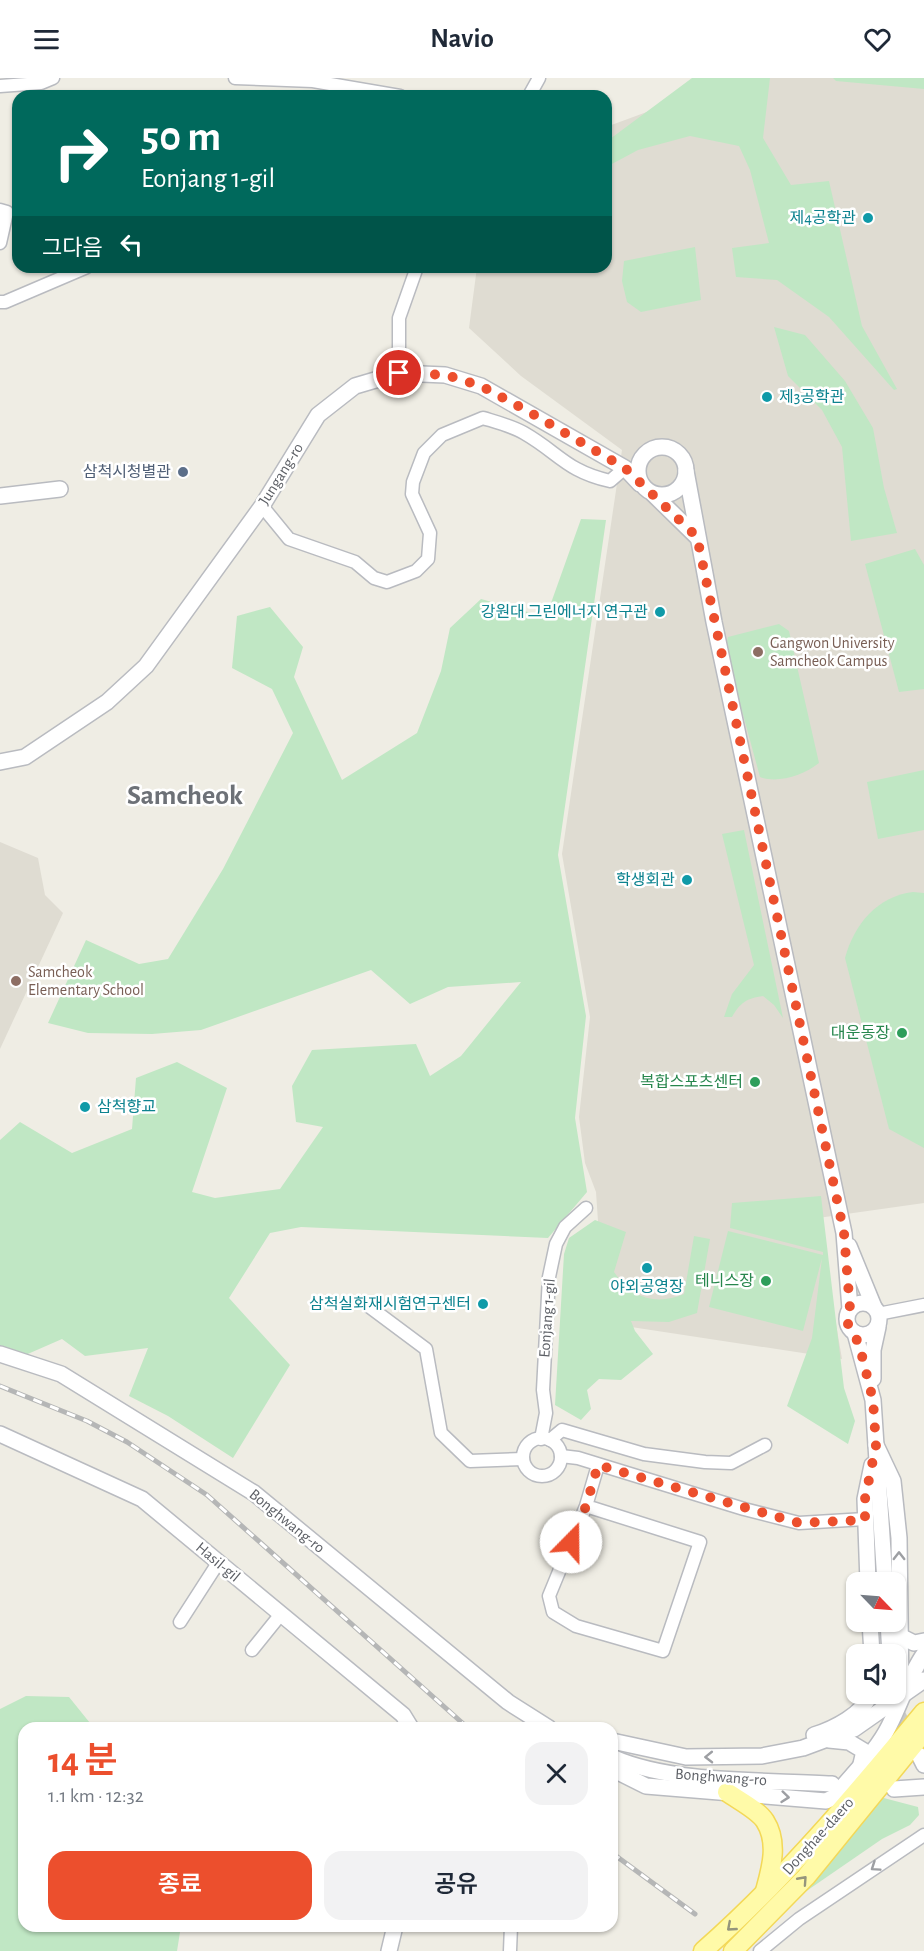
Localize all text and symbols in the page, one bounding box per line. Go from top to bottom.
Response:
icon: menu [30,23,63,56]
icon: heart [861,23,894,56]
text: Navio [430,25,494,52]
icon: right [42,114,120,192]
text: 50 m [141,116,221,158]
text: Eonjang 1-gil [141,165,275,192]
place label: 제4공학관 [789,209,856,226]
marker: 제4공학관 [861,211,875,225]
icon: left [115,228,148,261]
text: 그다음 [42,237,103,259]
pin [373,347,424,398]
icon: arrive [382,356,415,389]
place label: 제3공학관 [779,388,845,405]
marker: 제3공학관 [760,390,774,404]
street label: Jungang-ro [256,440,306,508]
place label: 삼척시청별관 [83,463,171,480]
marker: 삼척시청별관 [176,465,190,479]
place label: 강원대 그린에너지 연구관 [481,604,648,620]
marker: 강원대 그린에너지 연구관 [653,605,667,619]
place label: Gangwon University Samcheok Campus [770,635,895,669]
marker: Gangwon University Samcheok Campus [751,645,765,659]
district label: Samcheok [127,782,243,810]
place label: 학생회관 [616,871,675,888]
marker: 학생회관 [680,873,694,887]
place label: Samcheok Elementary School [28,964,144,999]
marker: Samcheok Elementary School [9,974,23,988]
place label: 대운동장 [831,1025,890,1041]
marker: 대운동장 [895,1026,909,1040]
place label: 복합스포츠센터 [640,1074,743,1090]
marker: 복합스포츠센터 [748,1075,762,1089]
place label: 삼척향교 [97,1098,156,1115]
marker: 삼척향교 [78,1100,92,1114]
marker: 야외공영장 [640,1261,654,1275]
place label: 테니스장 [695,1273,754,1289]
marker: 테니스장 [759,1274,773,1288]
street label: Eonjang 1-gil [536,1278,559,1358]
place label: 야외공영장 [610,1279,684,1295]
place label: 삼척실화재시험연구센터 [309,1295,471,1312]
marker: 삼척실화재시험연구센터 [476,1297,490,1311]
street label: Bonghwang-ro [246,1486,328,1556]
position arrow [539,1510,603,1574]
street label: Hasil-gil [193,1539,243,1585]
one-way arrow [893,1551,906,1560]
north arrow [846,1572,906,1632]
map controls [846,1572,906,1704]
button: sound [846,1644,906,1704]
button: close [525,1742,588,1805]
text: 14 분 [48,1743,118,1779]
one-way arrow [704,1751,713,1763]
street label: Bonghwang-ro [675,1766,768,1788]
text: 1.1 km · 12:32 [48,1786,144,1806]
one-way arrow [780,1790,790,1803]
street label: Donghae-daero [779,1794,857,1878]
button: 종료 [48,1851,312,1920]
button: 공유 [324,1851,588,1920]
one-way arrow [871,1860,882,1871]
one-way arrow [796,1876,807,1887]
one-way arrow [727,1920,737,1931]

